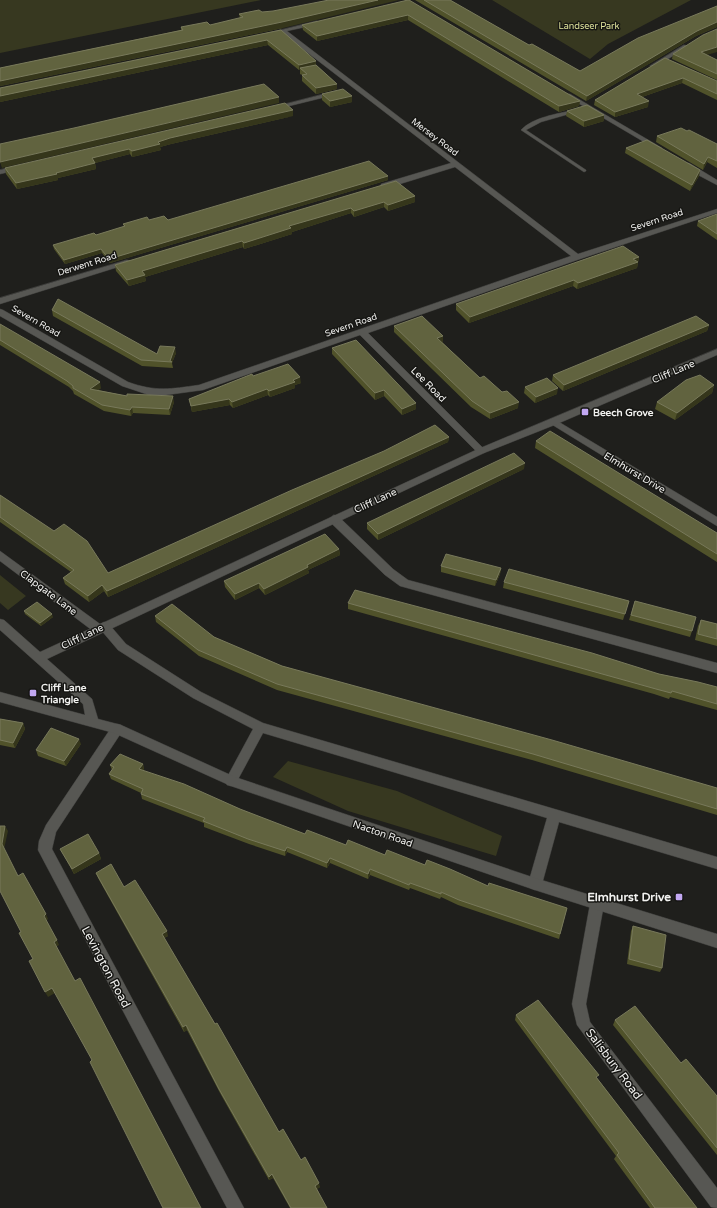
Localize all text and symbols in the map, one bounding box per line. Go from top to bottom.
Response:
park label: Landseer Park [559,21,620,32]
street label: Mersey Road [409,116,460,159]
street label: Severn Road [630,207,685,234]
street label: Derwent Road [56,250,118,279]
street label: Severn Road [9,303,62,340]
street label: Severn Road [324,311,379,340]
street label: Cliff Lane [650,357,697,386]
street label: Lee Road [408,365,448,405]
marker: Beech Grove [580,407,590,417]
place label: Beech Grove [593,407,654,419]
street label: Elmhurst Drive [601,450,668,496]
street label: Cliff Lane [352,486,399,516]
street label: Clapgate Lane [18,567,80,618]
street label: Cliff Lane [59,621,106,652]
place label: Cliff Lane Triangle [40,682,87,706]
marker: Cliff Lane Triangle [28,688,38,698]
street label: Nacton Road [351,818,414,850]
place label: Elmhurst Drive [587,890,671,904]
marker: Elmhurst Drive [674,892,684,902]
street label: Levington Road [79,924,133,1010]
street label: Salisbury Road [583,1026,645,1102]

